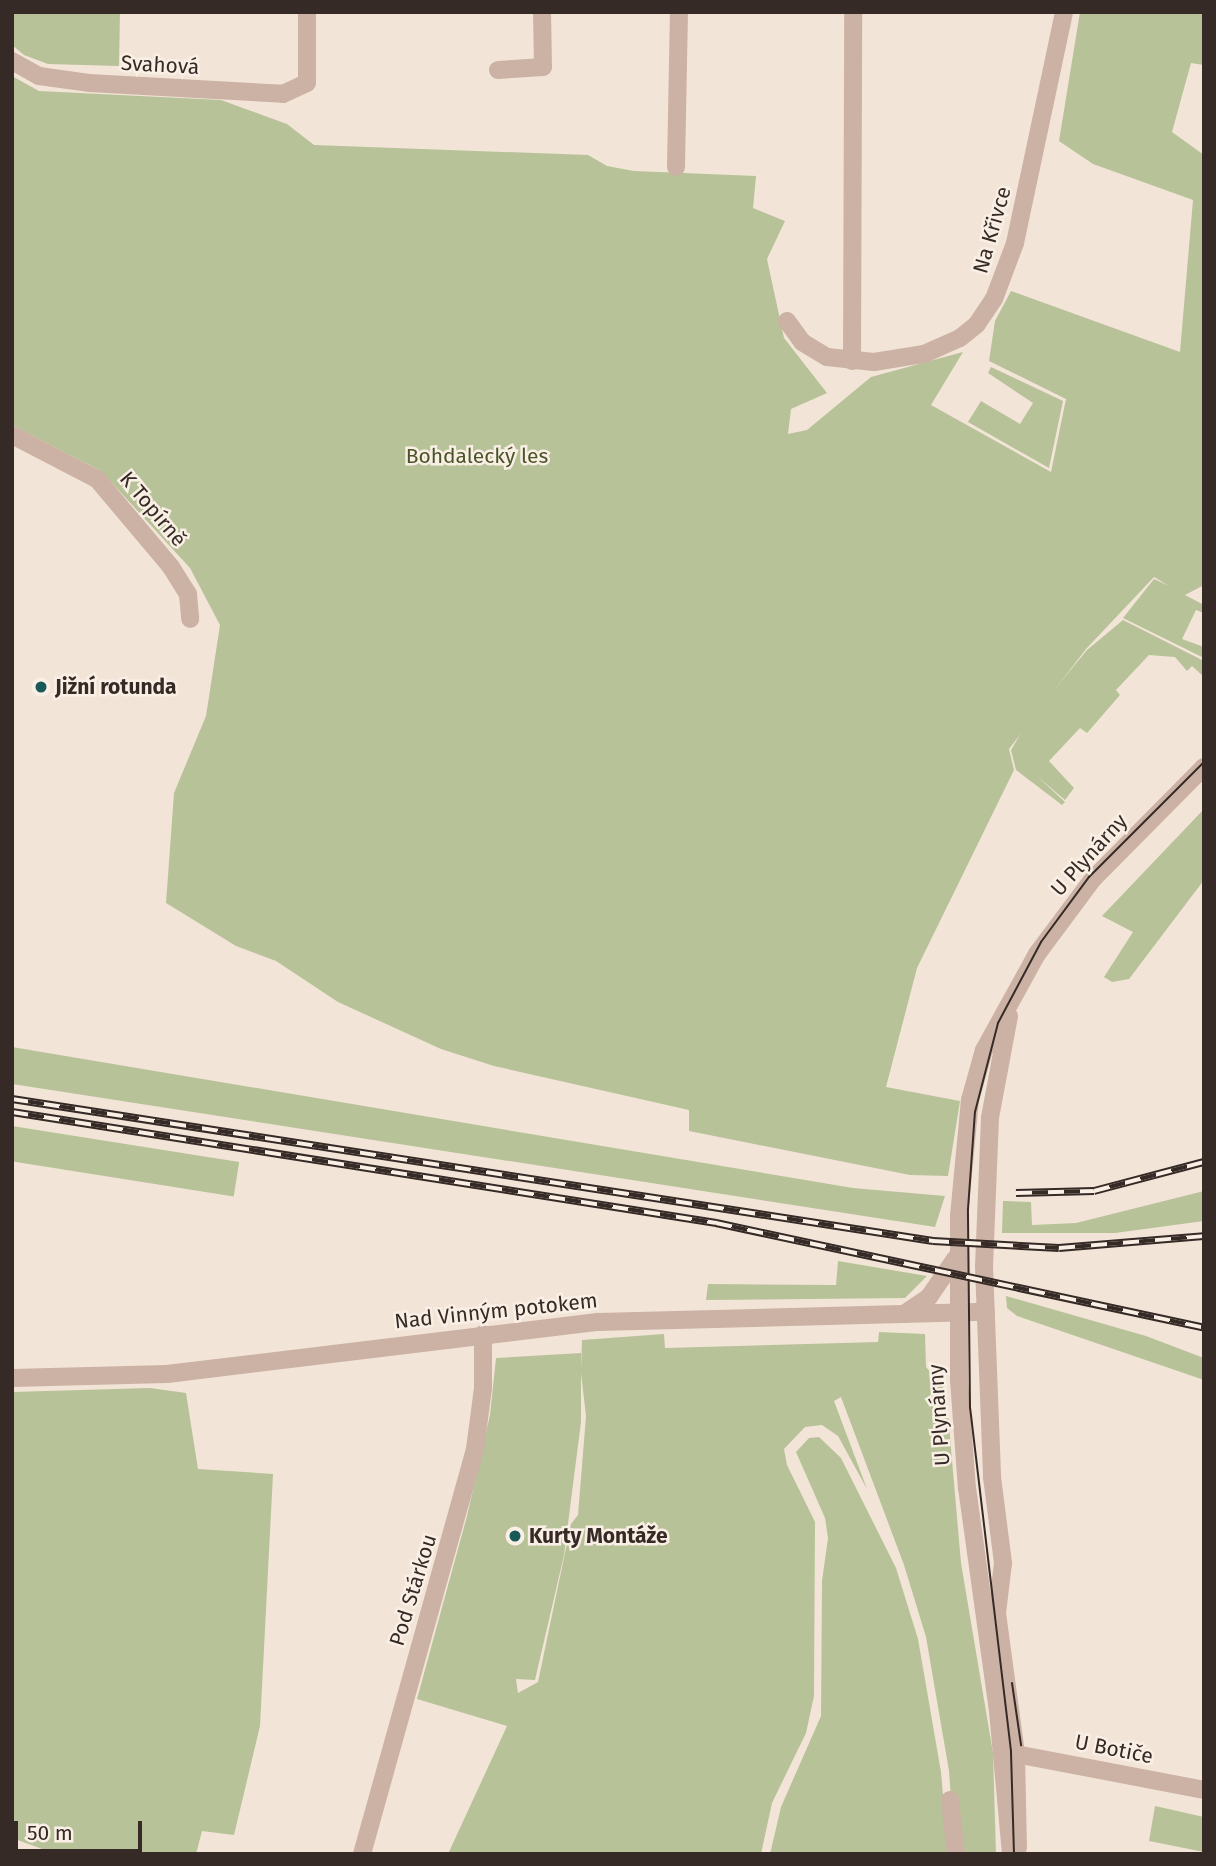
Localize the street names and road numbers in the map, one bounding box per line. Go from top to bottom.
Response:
street label: Svahová [120,50,200,80]
street label: Na Křivce [968,184,1016,276]
street label: K Topírně [114,466,192,552]
street label: U Plynárny [1045,809,1133,901]
street label: Nad Vinným potokem [393,1288,599,1334]
street label: U Plynárny [923,1363,955,1467]
street label: Pod Stárkou [384,1531,442,1649]
street label: U Botiče [1073,1729,1155,1769]

